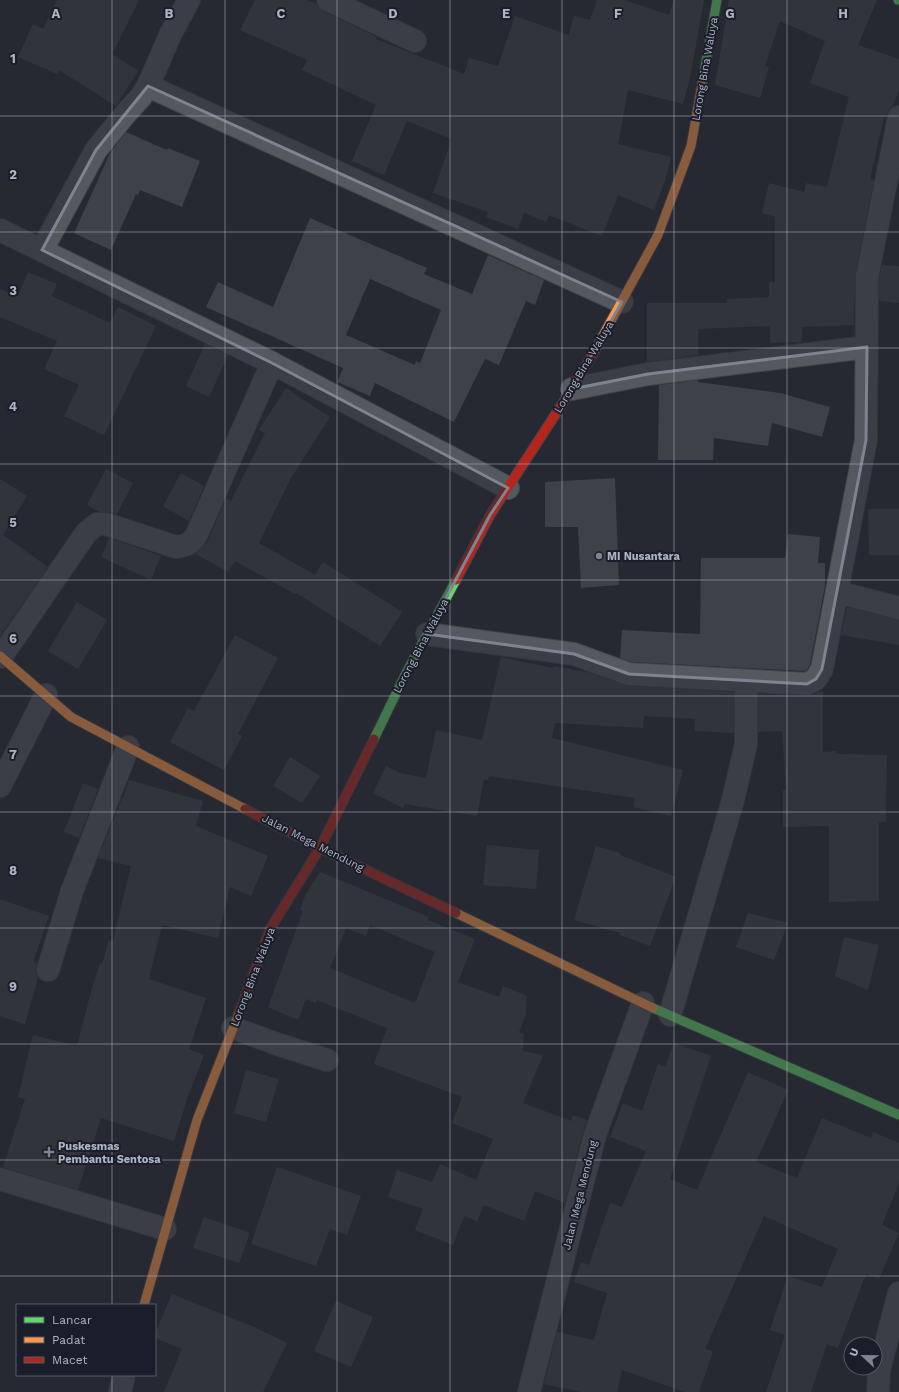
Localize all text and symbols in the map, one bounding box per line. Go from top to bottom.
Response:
text: A [52,6,61,21]
text: B [165,6,174,21]
text: C [277,6,286,21]
text: D [388,6,398,21]
text: E [502,6,510,21]
text: F [614,6,622,21]
text: G [725,6,735,21]
text: H [838,6,848,21]
street label: Lorong Bina Waluya [689,16,721,122]
text: 1 [10,51,16,66]
text: 2 [9,167,17,182]
text: 3 [9,283,17,298]
street label: Lorong Bina Waluya [551,319,617,415]
text: 4 [9,399,18,414]
text: 5 [9,515,17,530]
place label: MI Nusantara [607,550,681,563]
marker: MI Nusantara [594,551,604,561]
street label: Lorong Bina Waluya [391,597,451,695]
text: 6 [9,631,17,646]
text: 7 [9,747,17,762]
street label: Jalan Mega Mendung [260,812,366,874]
text: 8 [9,863,17,878]
street label: Lorong Bina Waluya [228,926,278,1028]
text: 9 [9,979,17,994]
street label: Jalan Mega Mendung [560,1139,600,1251]
place label: Puskesmas Pembantu Sentosa [58,1140,161,1166]
marker: Puskesmas Pembantu Sentosa [43,1146,55,1158]
legend [16,1304,156,1376]
text: Lancar [52,1313,92,1327]
text: Padat [52,1333,85,1347]
north arrow [843,1336,883,1376]
text: U [847,1346,862,1358]
text: Macet [52,1353,87,1367]

